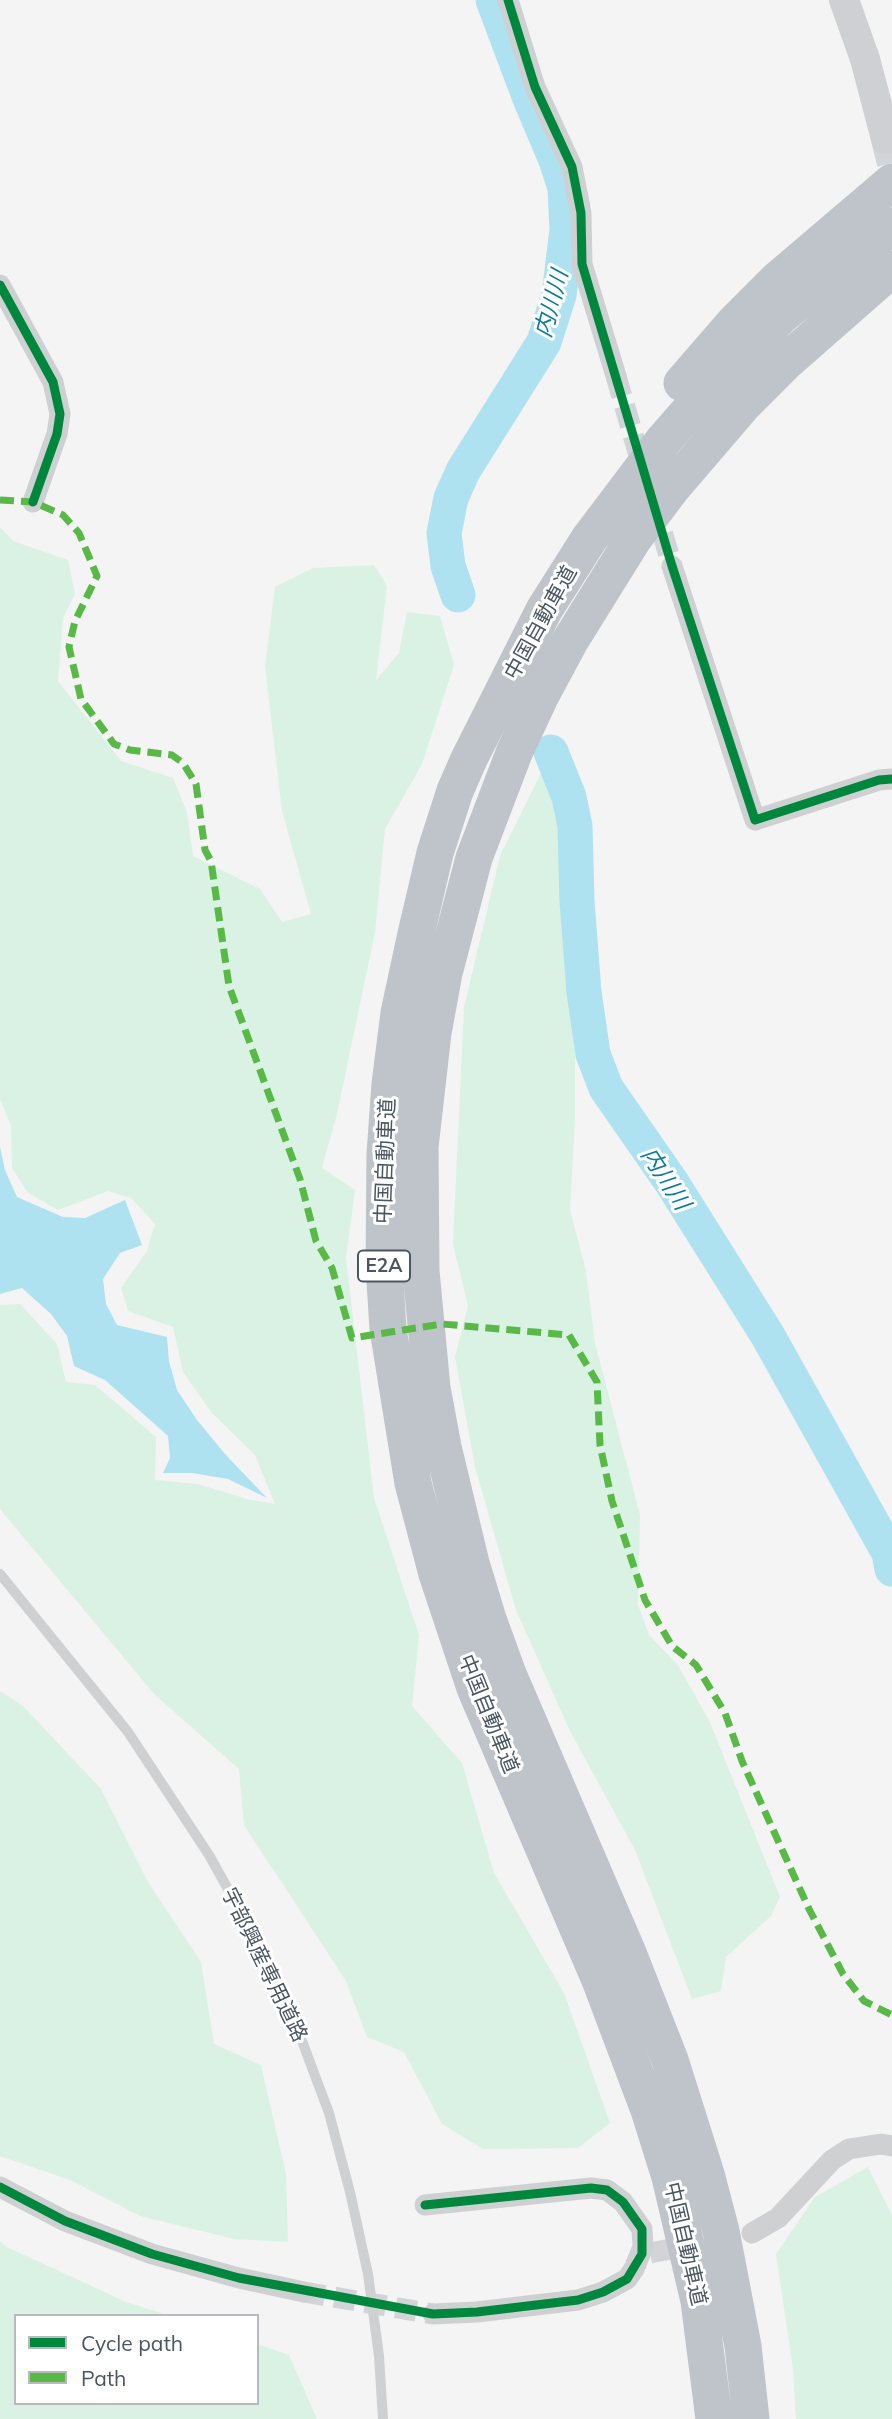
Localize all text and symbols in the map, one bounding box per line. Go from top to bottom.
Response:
water label: 内川川 [530,267,574,341]
street label: 中国自動車道 [499,562,583,684]
street label: 中国自動車道 [371,1098,401,1224]
water label: 内川川 [635,1143,695,1215]
road number: E2A [358,1250,410,1282]
street label: 中国自動車道 [453,1651,523,1777]
street label: 宇部興産専用道路 [216,1884,312,2046]
street label: 中国自動車道 [659,2180,711,2308]
legend [14,2314,259,2405]
text: Cycle path [81,2330,183,2356]
text: Path [81,2365,126,2391]

